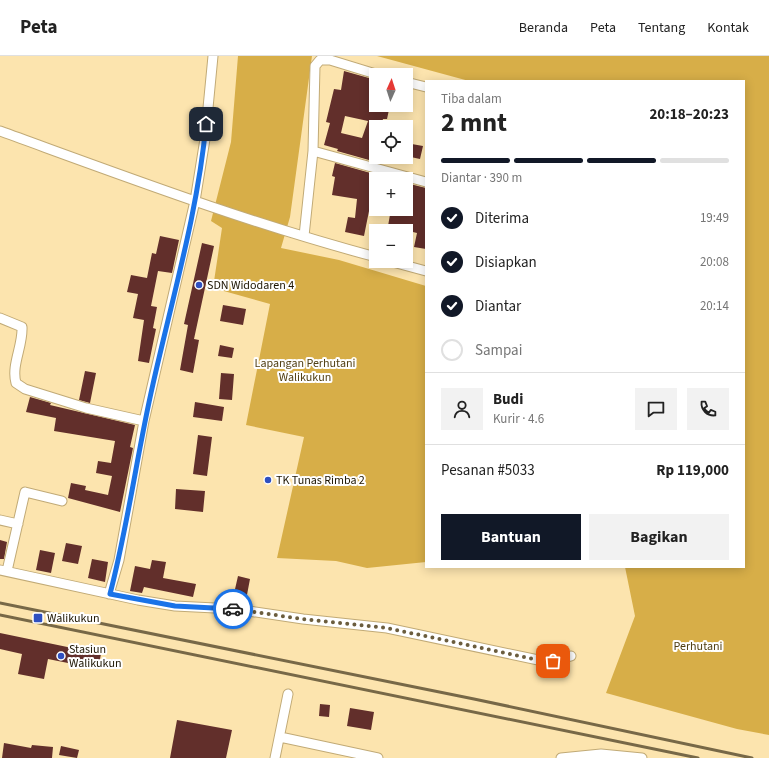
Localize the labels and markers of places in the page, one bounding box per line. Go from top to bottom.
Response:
pin [189,107,223,141]
place label: SDN Widodaren 4 [207,277,294,294]
marker: SDN Widodaren 4 [194,280,204,290]
place label: TK Tunas Rimba 2 [276,472,365,489]
marker: TK Tunas Rimba 2 [263,475,273,485]
place label: Walikukun [47,610,99,627]
marker: Walikukun [32,612,44,624]
place label: Stasiun Walikukun [69,641,121,672]
pin [536,644,570,678]
marker: Stasiun Walikukun [56,651,66,661]

